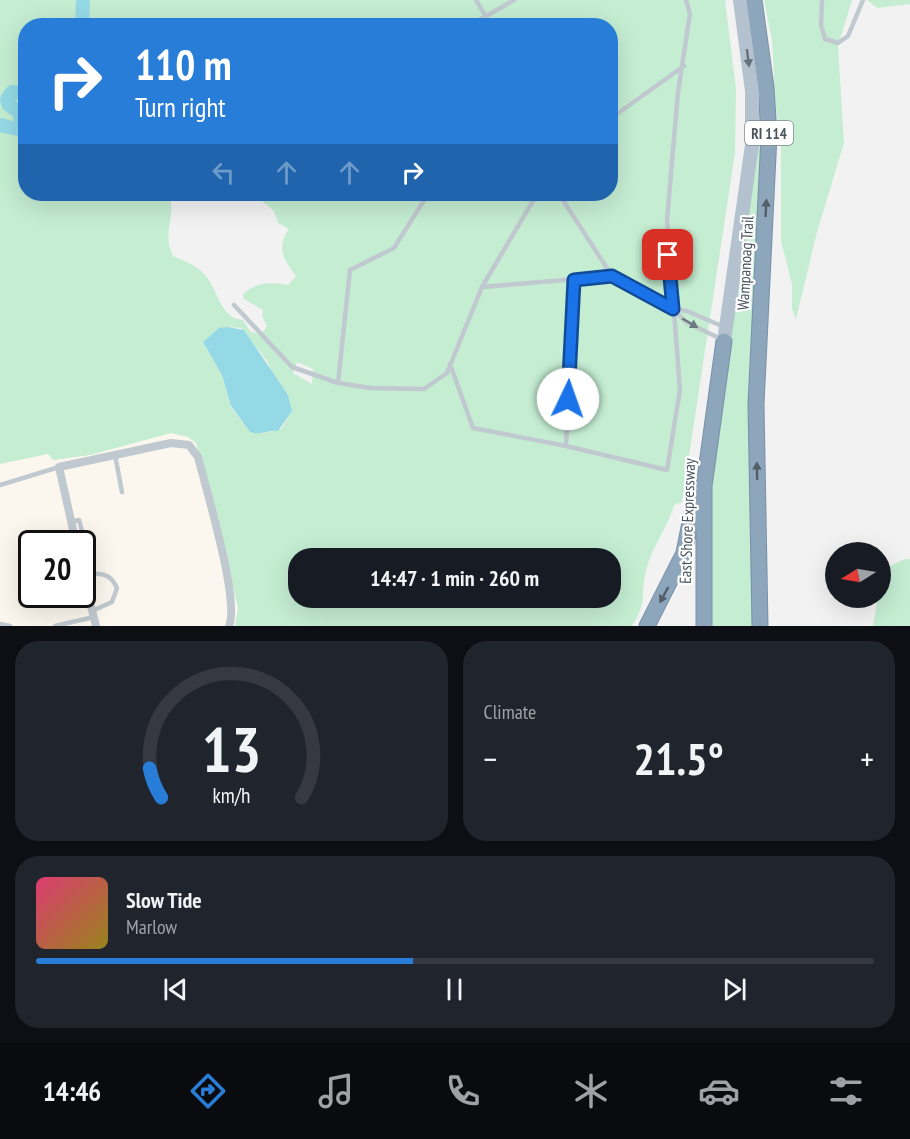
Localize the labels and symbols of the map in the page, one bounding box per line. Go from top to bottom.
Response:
one-way arrow [744,48,753,67]
road number: RI 114 [745,121,793,145]
one-way arrow [762,199,771,218]
street label: Wampanoag Trail [733,215,757,311]
pin [642,229,693,280]
one-way arrow [682,318,699,328]
position arrow [536,367,600,431]
street label: East Shore Expressway [675,458,699,584]
one-way arrow [752,462,761,481]
speed limit sign: 20 [18,530,96,608]
north arrow [825,542,891,608]
one-way arrow [659,586,669,603]

